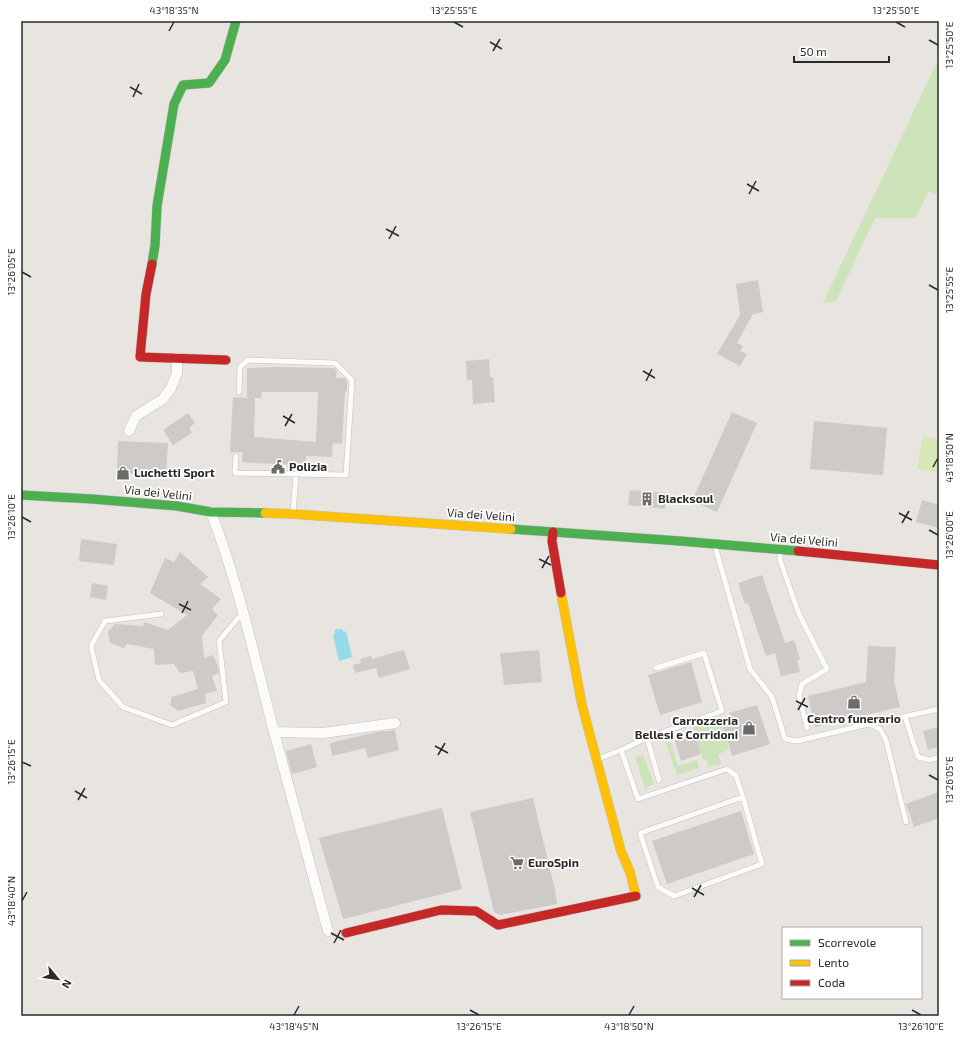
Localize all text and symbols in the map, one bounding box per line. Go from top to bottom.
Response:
text: 43°18'35"N [150,4,198,16]
text: 13°25'55"E [431,4,477,16]
text: 13°25'50"E [873,4,920,16]
text: 13°25'50"E [943,21,955,68]
scale bar [794,38,889,64]
text: 50 m [800,44,827,58]
text: 13°26'05"E [5,248,17,296]
text: 13°25'55"E [943,267,955,313]
text: 43°18'50"N [943,433,955,483]
public building icon: Polizia [270,459,286,475]
place label: Polizia [289,459,327,473]
shop icon: Luchetti Sport [115,465,131,481]
place label: Luchetti Sport [134,465,215,479]
street label: Via dei Velini [124,481,193,503]
building icon: Blacksoul [639,491,655,507]
place label: Blacksoul [658,491,714,505]
text: 13°26'10"E [5,494,17,540]
street label: Via dei Velini [447,505,516,523]
text: 13°26'00"E [943,511,955,559]
street label: Via dei Velini [770,529,839,549]
shop icon: Centro funerario [846,694,862,710]
place label: Centro funerario [807,711,901,725]
place label: Carrozzeria Bellesi e Corridoni [635,713,738,741]
shop icon: Carrozzeria Bellesi e Corridoni [741,720,757,736]
text: 13°26'15"E [5,739,17,785]
text: 13°26'05"E [943,756,955,804]
supermarket icon: EuroSpin [509,855,525,871]
place label: EuroSpin [528,855,579,869]
text: 43°18'40"N [5,876,17,926]
legend [782,927,922,999]
text: Scorrevole [818,935,876,949]
text: Lento [818,955,849,969]
north arrow [38,959,78,999]
text: Coda [818,975,845,989]
text: N [60,977,75,991]
text: 43°18'45"N [269,1020,319,1032]
text: 13°26'15"E [456,1020,502,1032]
text: 43°18'50"N [604,1020,654,1032]
text: 13°26'10"E [898,1020,944,1032]

